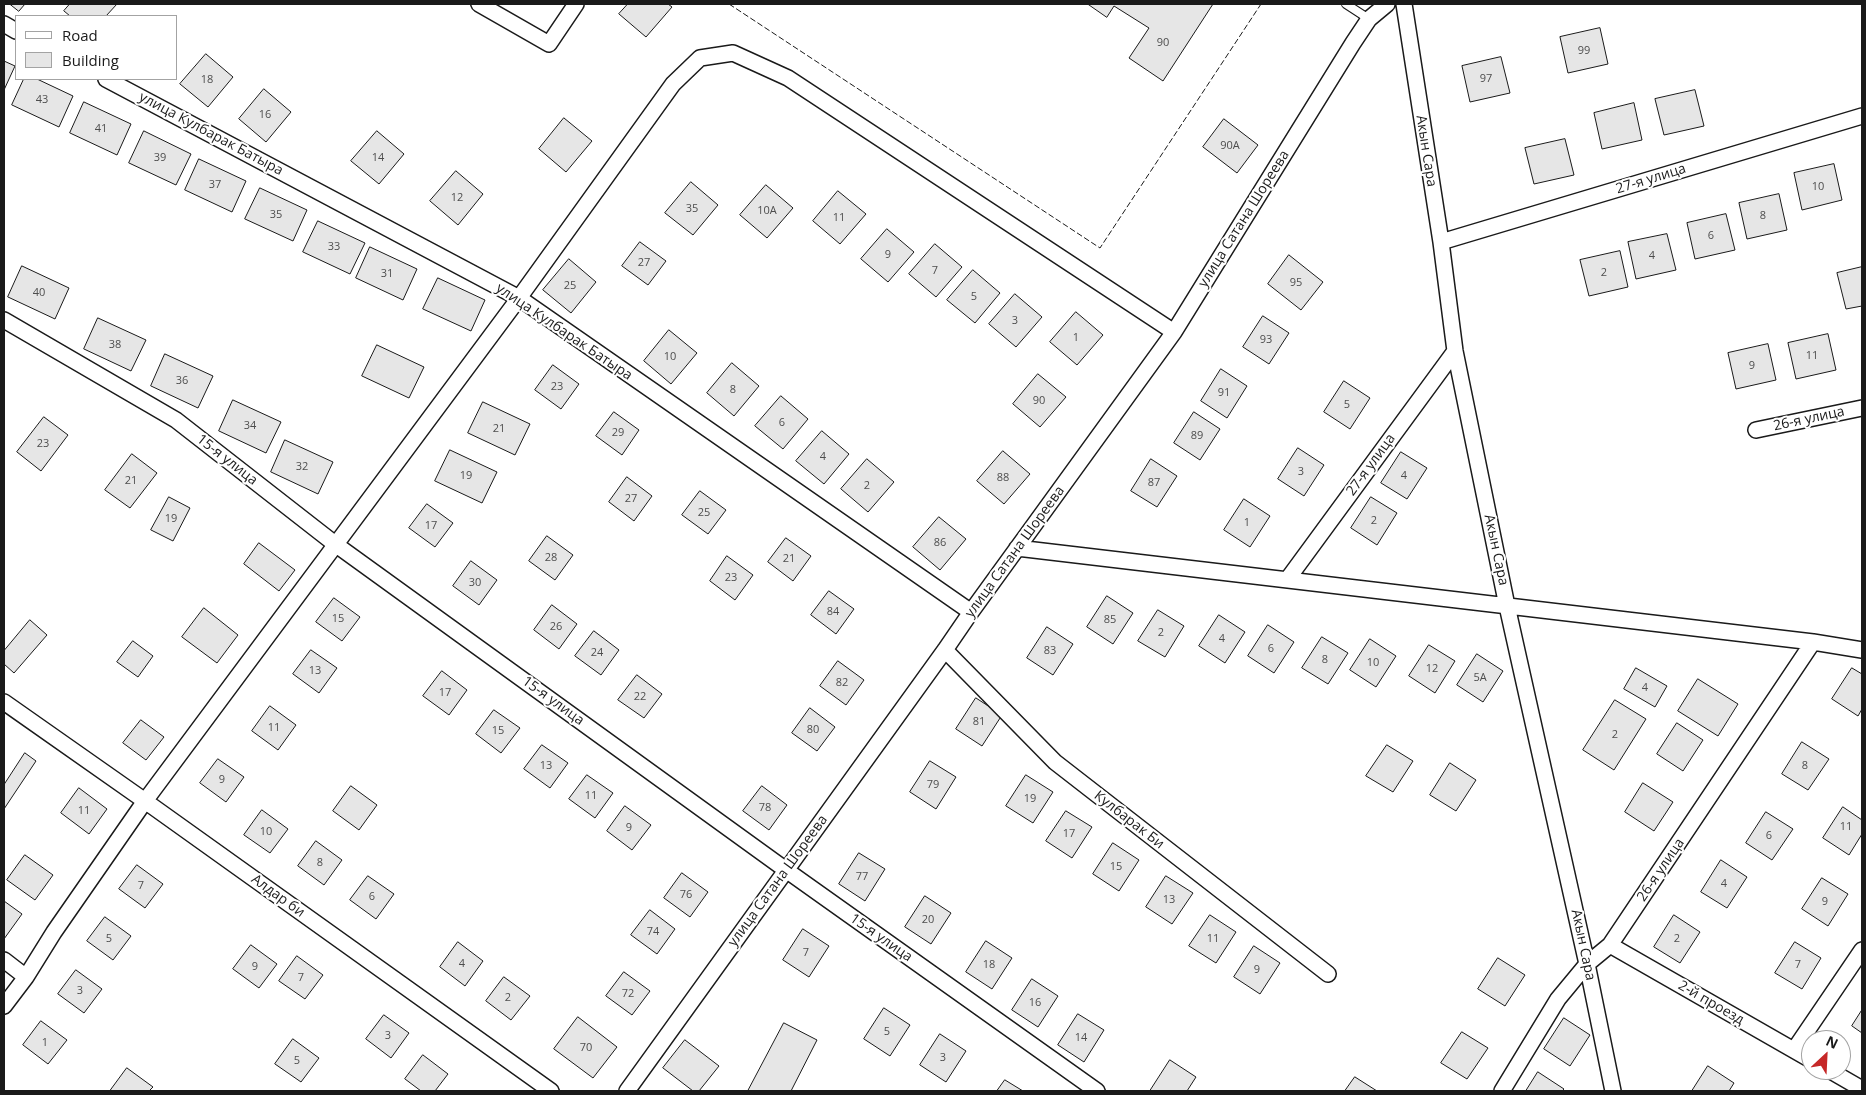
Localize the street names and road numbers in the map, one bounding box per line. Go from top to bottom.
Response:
street label: улица Кулбарак Батыра [136,89,286,179]
street label: Акын Сара [1412,114,1440,188]
street label: улица Сатана Шореева [1195,147,1293,291]
street label: 27-я улица [1614,160,1688,198]
street label: улица Кулбарак Батыра [493,280,635,384]
street label: 26-я улица [1772,403,1846,435]
street label: 15-я улица [193,431,261,489]
street label: 27-я улица [1343,431,1399,499]
street label: улица Сатана Шореева [962,483,1068,621]
street label: Акын Сара [1480,513,1512,587]
street label: 15-я улица [519,673,587,729]
street label: Кулбарак Би [1091,787,1167,853]
street label: улица Сатана Шореева [725,812,831,950]
street label: 26-я улица [1634,835,1688,905]
street label: Алдар би [248,871,308,921]
street label: Акын Сара [1567,908,1599,982]
street label: 15-я улица [847,910,915,966]
street label: 2-й проезд [1675,977,1747,1029]

